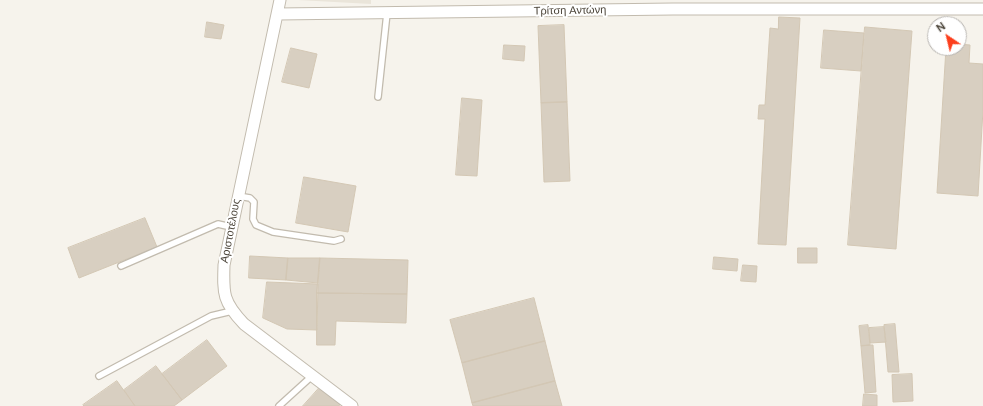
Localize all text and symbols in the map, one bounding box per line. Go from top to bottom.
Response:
street label: Τρίτση Αντώνη [534,4,606,18]
north arrow [927,16,967,56]
text: N [933,19,948,35]
street label: Αριστοτέλους [218,198,244,264]

